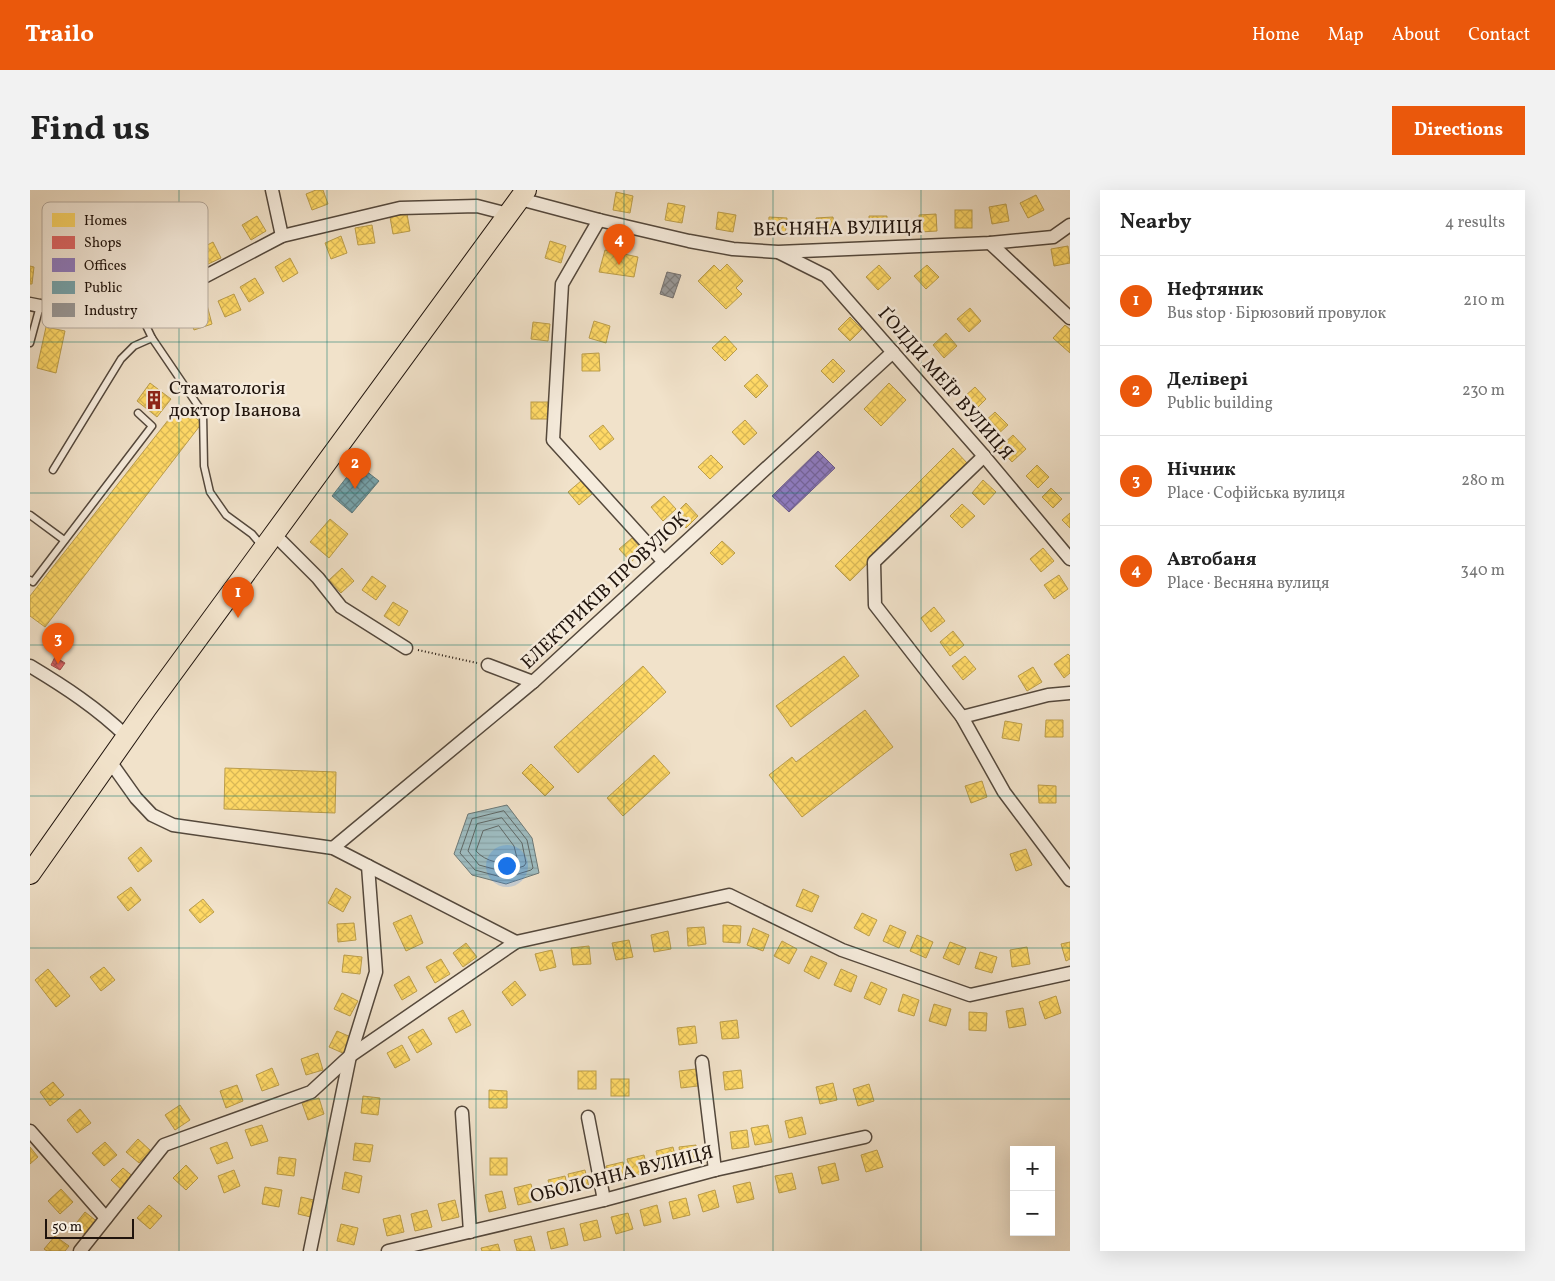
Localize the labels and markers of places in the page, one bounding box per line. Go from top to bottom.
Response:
pin: 4 [603,224,635,265]
place label: Стаматологія доктор Іванова [169,376,301,424]
building icon: Стаматологія доктор Іванова [143,389,165,411]
pin: 2 [339,448,371,489]
pin: 1 [222,577,254,618]
pin: 3 [42,623,74,664]

